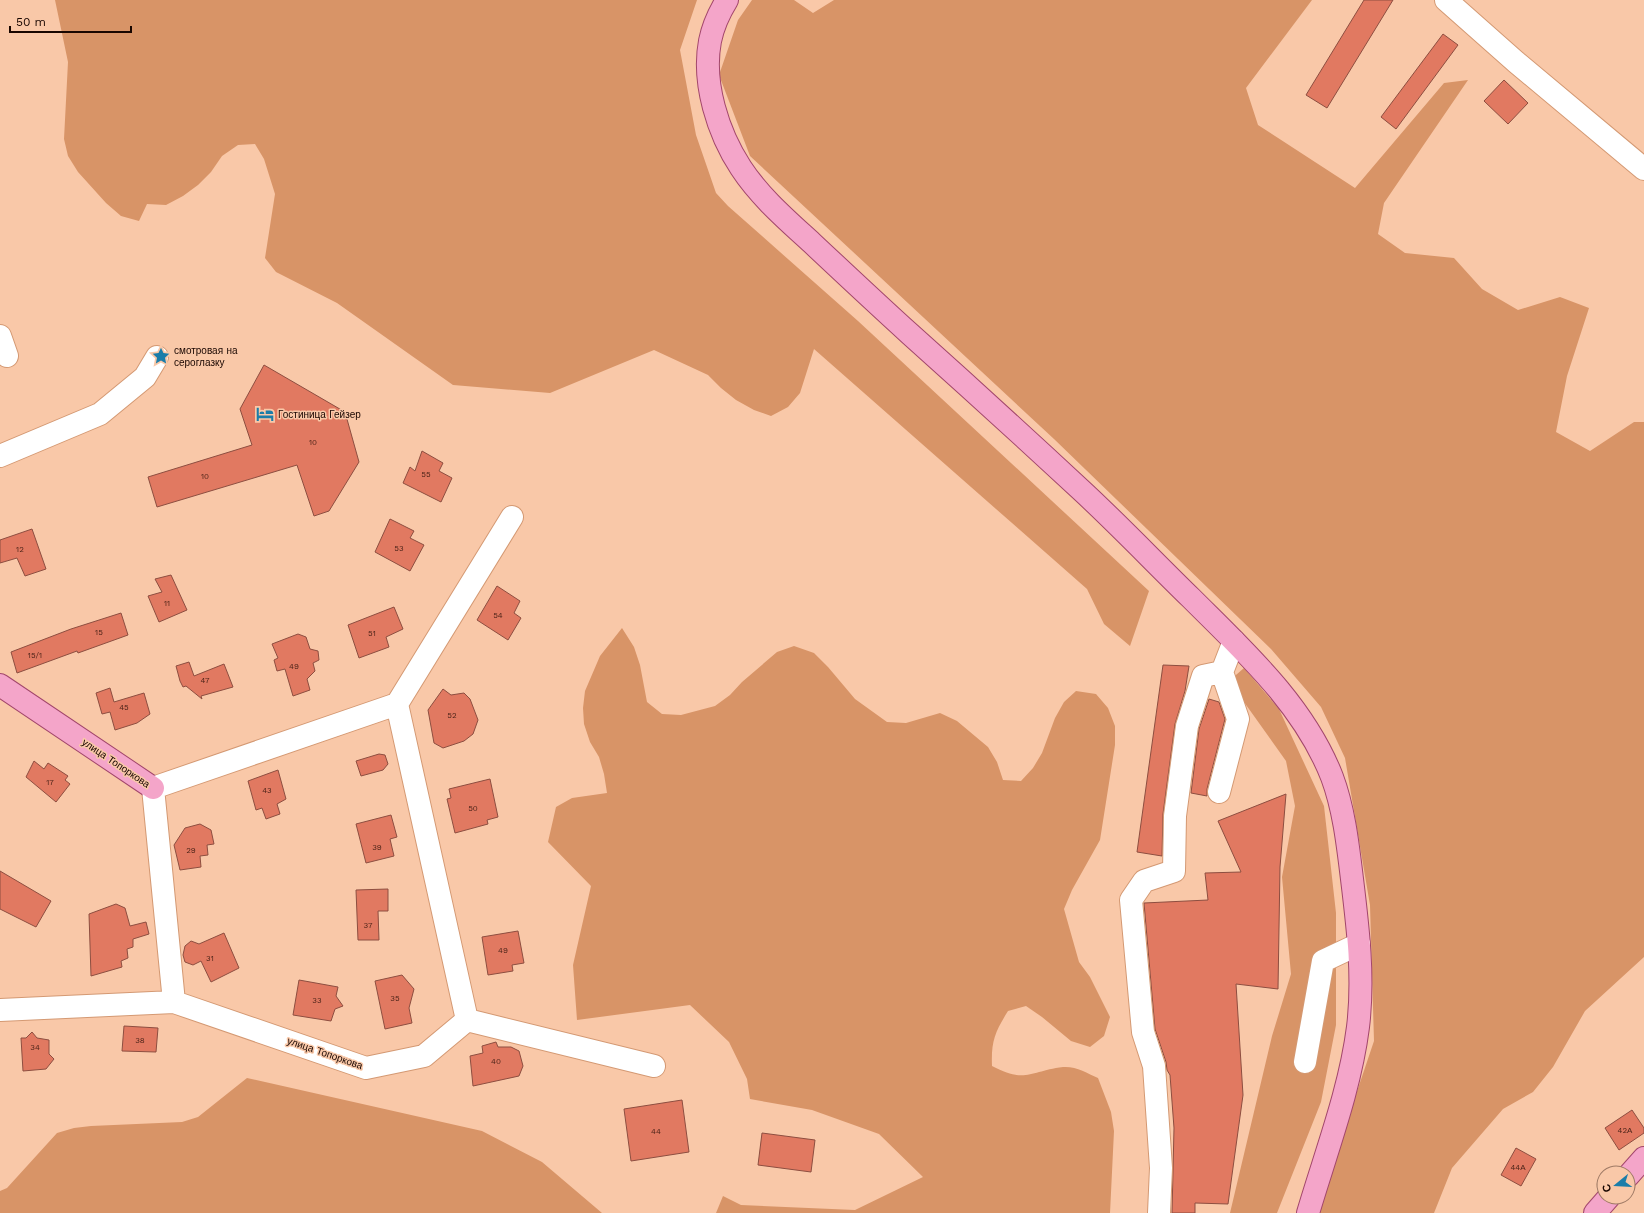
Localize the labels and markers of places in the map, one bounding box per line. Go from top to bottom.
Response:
place label: смотровая на сероглазку [174,345,238,368]
place icon: смотровая на сероглазку [151,346,171,366]
hotel icon: Гостиница Гейзер [255,404,275,424]
place label: Гостиница Гейзер [278,409,361,420]

